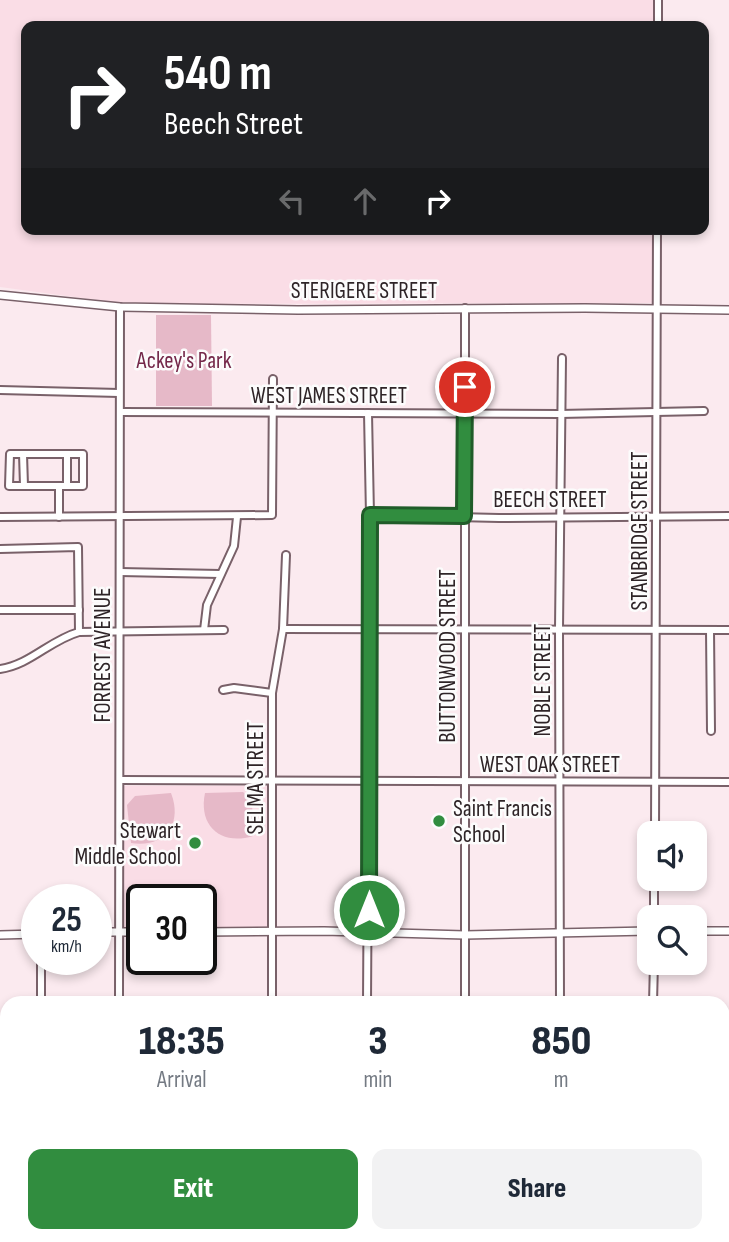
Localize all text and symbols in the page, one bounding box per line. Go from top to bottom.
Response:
text: 540 m [164,45,272,104]
icon: right [49,49,140,140]
text: Beech Street [164,105,303,144]
icon: left [273,182,311,220]
icon: ahead [346,182,384,220]
icon: right [419,182,457,220]
street label: STERIGERE STREET [291,277,437,305]
park label: Ackey's Park [136,347,232,375]
pin [435,357,495,417]
icon: arrive [446,368,484,406]
street label: WEST JAMES STREET [251,382,407,410]
street label: STANBRIDGE STREET [626,451,654,611]
street label: BEECH STREET [493,486,607,514]
street label: BUTTONWOOD STREET [434,569,462,743]
street label: FORREST AVENUE [89,587,117,723]
street label: NOBLE STREET [529,624,557,736]
street label: SELMA STREET [242,722,270,834]
street label: WEST OAK STREET [480,751,620,779]
place label: Saint Francis School [453,795,552,849]
marker: Saint Francis School [431,813,447,829]
place label: Stewart Middle School [74,817,181,871]
map controls [637,821,707,975]
button: sound [637,821,707,891]
marker: Stewart Middle School [187,835,203,851]
position arrow [332,873,406,947]
speed limit sign: 30 [126,884,217,975]
text: 25 [51,899,82,942]
button: search [637,905,707,975]
text: km/h [51,936,82,957]
text: 18:35 [139,1016,225,1067]
text: 3 [368,1016,388,1067]
text: 850 [531,1016,591,1067]
text: Arrival [157,1066,207,1094]
text: min [364,1066,392,1094]
text: m [554,1066,569,1094]
button: Exit [28,1149,358,1229]
button: Share [372,1149,702,1229]

